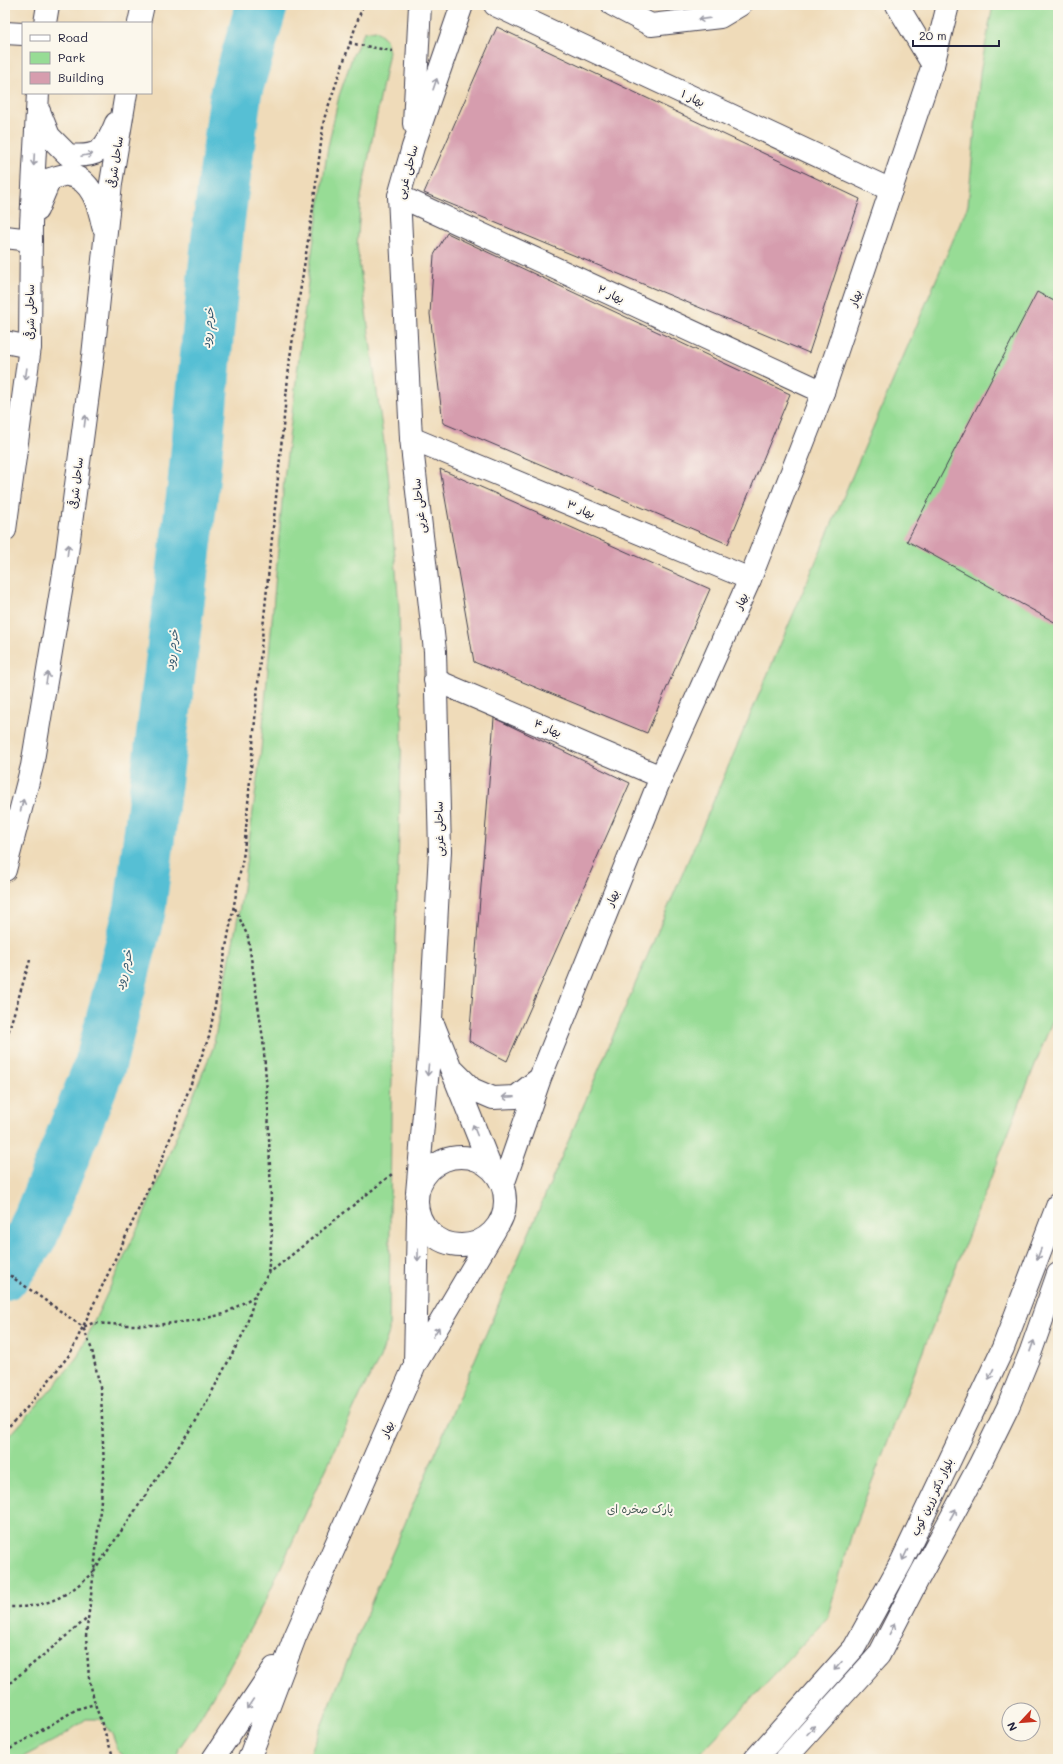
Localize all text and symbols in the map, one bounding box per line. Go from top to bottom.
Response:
one-way arrow [698,15,711,23]
legend [22,22,152,94]
scale bar [913,22,999,48]
text: 20 m [919,27,947,43]
text: Road [58,29,88,45]
text: Park [58,49,85,65]
text: Building [58,69,104,85]
one-way arrow [432,78,439,91]
street label: بهار ۱ [679,86,707,110]
street label: ساحل شرقی [103,135,126,189]
street label: ساحلی غربی [392,143,422,201]
one-way arrow [80,150,93,158]
one-way arrow [30,153,38,166]
street label: بهار ۲ [595,281,627,307]
street label: ساحلی شرقی [22,284,38,340]
street label: بهار [844,287,865,309]
water label: خرم رود [197,306,220,349]
one-way arrow [22,367,30,380]
one-way arrow [81,415,89,428]
street label: ساحل شرقی [65,456,86,510]
street label: ساحلی غربی [408,478,430,534]
street label: بهار ۳ [564,496,598,522]
one-way arrow [64,544,72,557]
street label: بهار [730,590,752,613]
water label: خرم رود [161,628,185,672]
one-way arrow [43,672,51,685]
street label: بهار ۴ [532,715,564,741]
one-way arrow [19,799,26,812]
street label: ساحلی غربی [431,801,447,857]
street label: بهار [601,887,623,910]
water label: خرم رود [110,947,139,992]
one-way arrow [424,1063,431,1076]
one-way arrow [502,1094,515,1101]
one-way arrow [470,1124,478,1136]
one-way arrow [1035,1247,1043,1259]
one-way arrow [414,1248,421,1261]
one-way arrow [432,1326,440,1338]
one-way arrow [1029,1341,1037,1353]
one-way arrow [987,1368,994,1380]
street label: بهار [376,1418,398,1441]
street label: بلوار دکتر زرین کوب [907,1455,957,1539]
park label: پارک صخره ای [607,1501,673,1516]
one-way arrow [949,1508,957,1520]
one-way arrow [901,1549,908,1561]
one-way arrow [889,1623,896,1635]
one-way arrow [834,1661,843,1671]
one-way arrow [245,1698,253,1710]
north arrow [1001,1702,1041,1742]
text: N [1003,1720,1020,1734]
one-way arrow [806,1725,816,1735]

